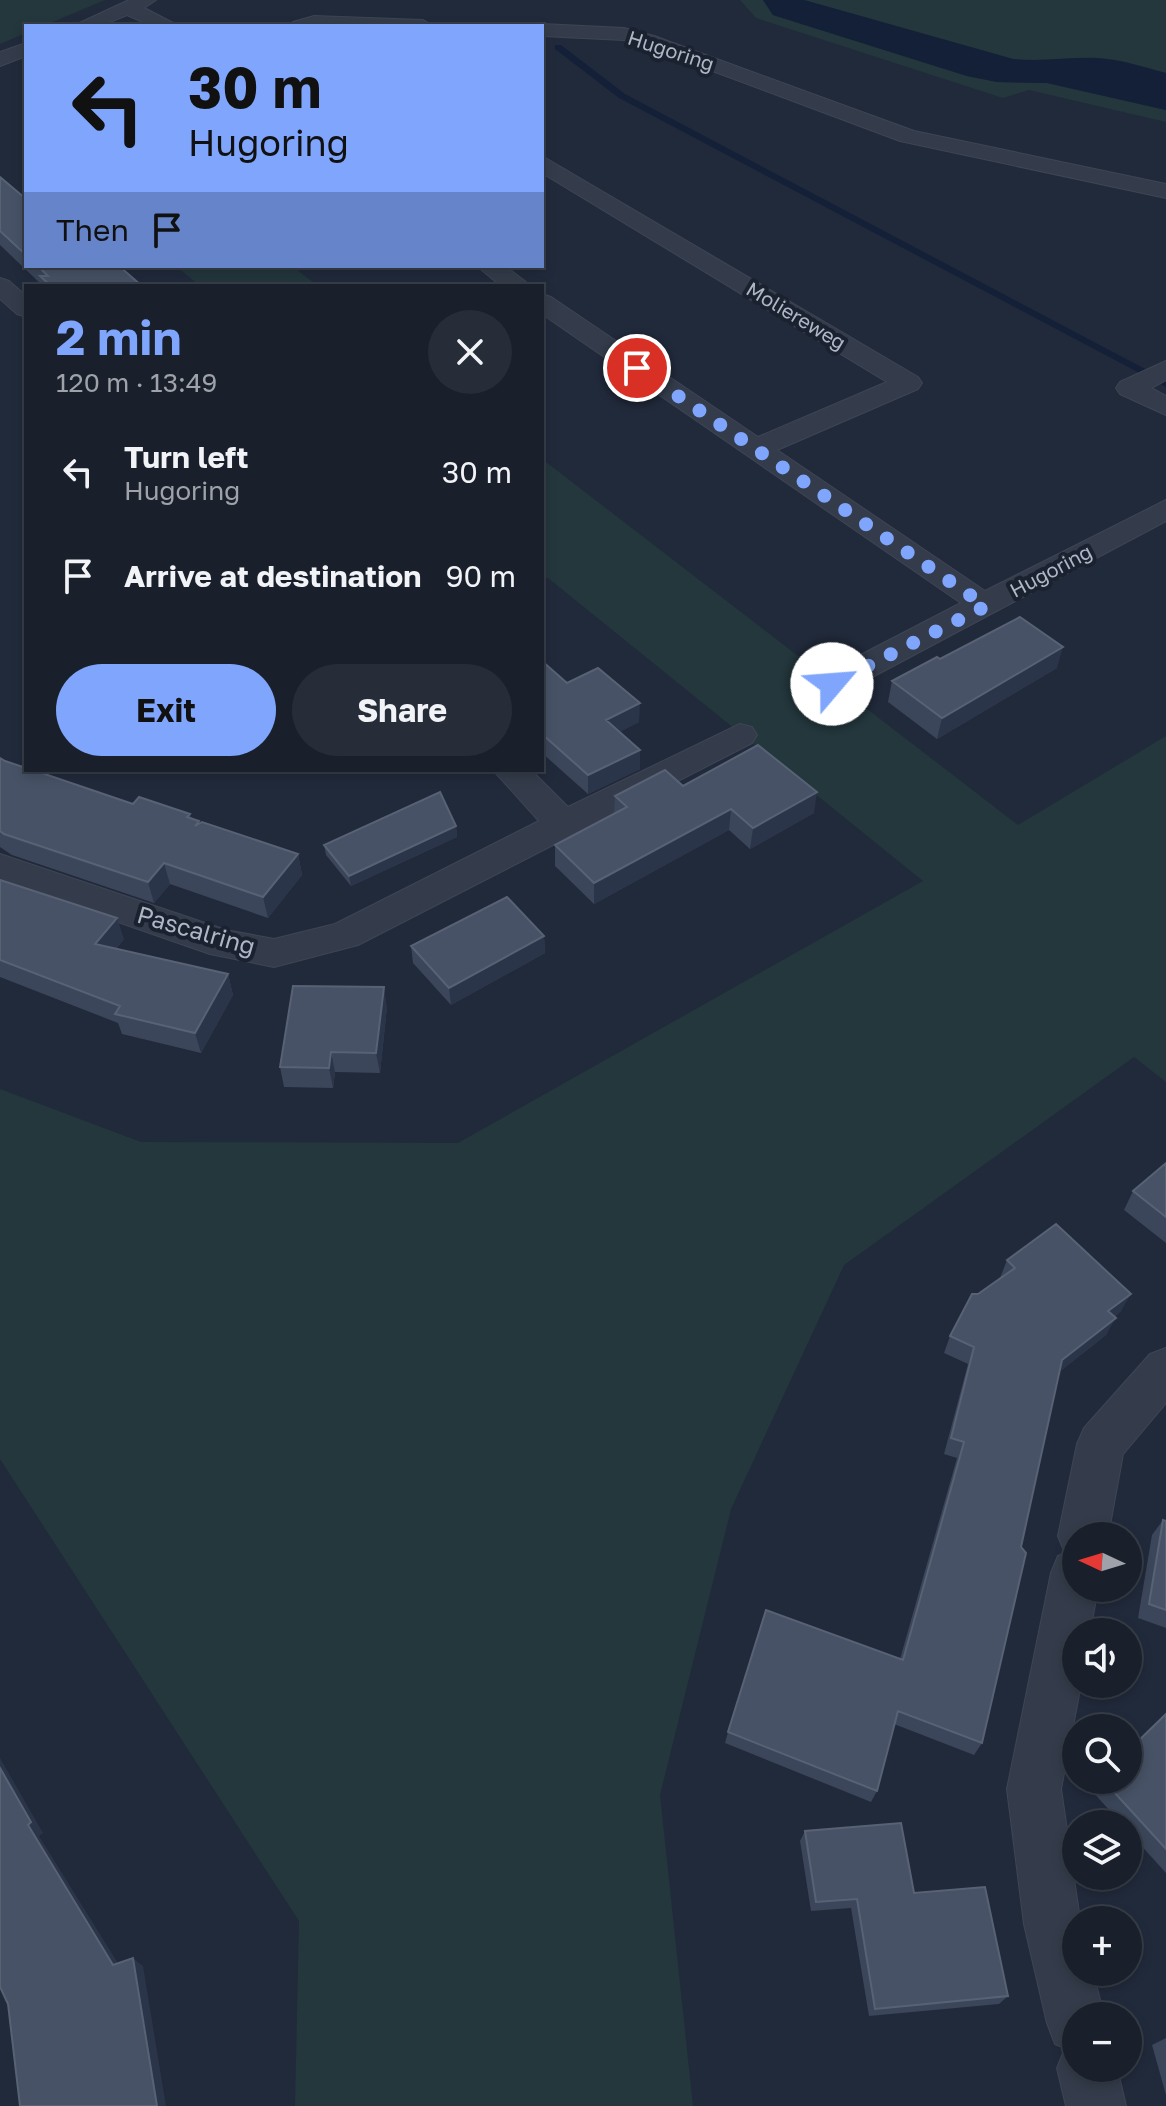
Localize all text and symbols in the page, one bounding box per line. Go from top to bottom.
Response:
street label: Hugoring [625,25,718,75]
text: 30 m [188,53,322,120]
icon: left [56,56,160,160]
text: Hugoring [188,121,349,164]
icon: arrive [145,208,189,252]
text: Then [56,212,129,248]
street label: Moliereweg [743,276,850,354]
text: 2 min [56,308,181,366]
button: close [428,310,512,394]
pin [603,334,671,402]
icon: arrive [615,346,659,390]
text: 120 m · 13:49 [56,367,217,398]
text: Turn left [124,439,249,475]
icon: left [56,450,100,494]
text: 30 m [442,454,512,490]
text: Hugoring [124,475,240,506]
street label: Hugoring [1005,539,1096,602]
icon: arrive [56,554,100,598]
text: Arrive at destination [124,558,421,594]
text: 90 m [445,558,516,594]
position arrow [790,642,874,726]
button: Exit [56,664,276,756]
button: Share [292,664,512,756]
street label: Pascalring [134,899,259,960]
north arrow [1062,1522,1142,1602]
map controls [1062,1522,1142,2082]
button: sound [1062,1618,1142,1698]
button: search [1062,1714,1142,1794]
button: layers [1062,1810,1142,1890]
button: + [1062,1906,1142,1986]
button: − [1062,2002,1142,2082]

